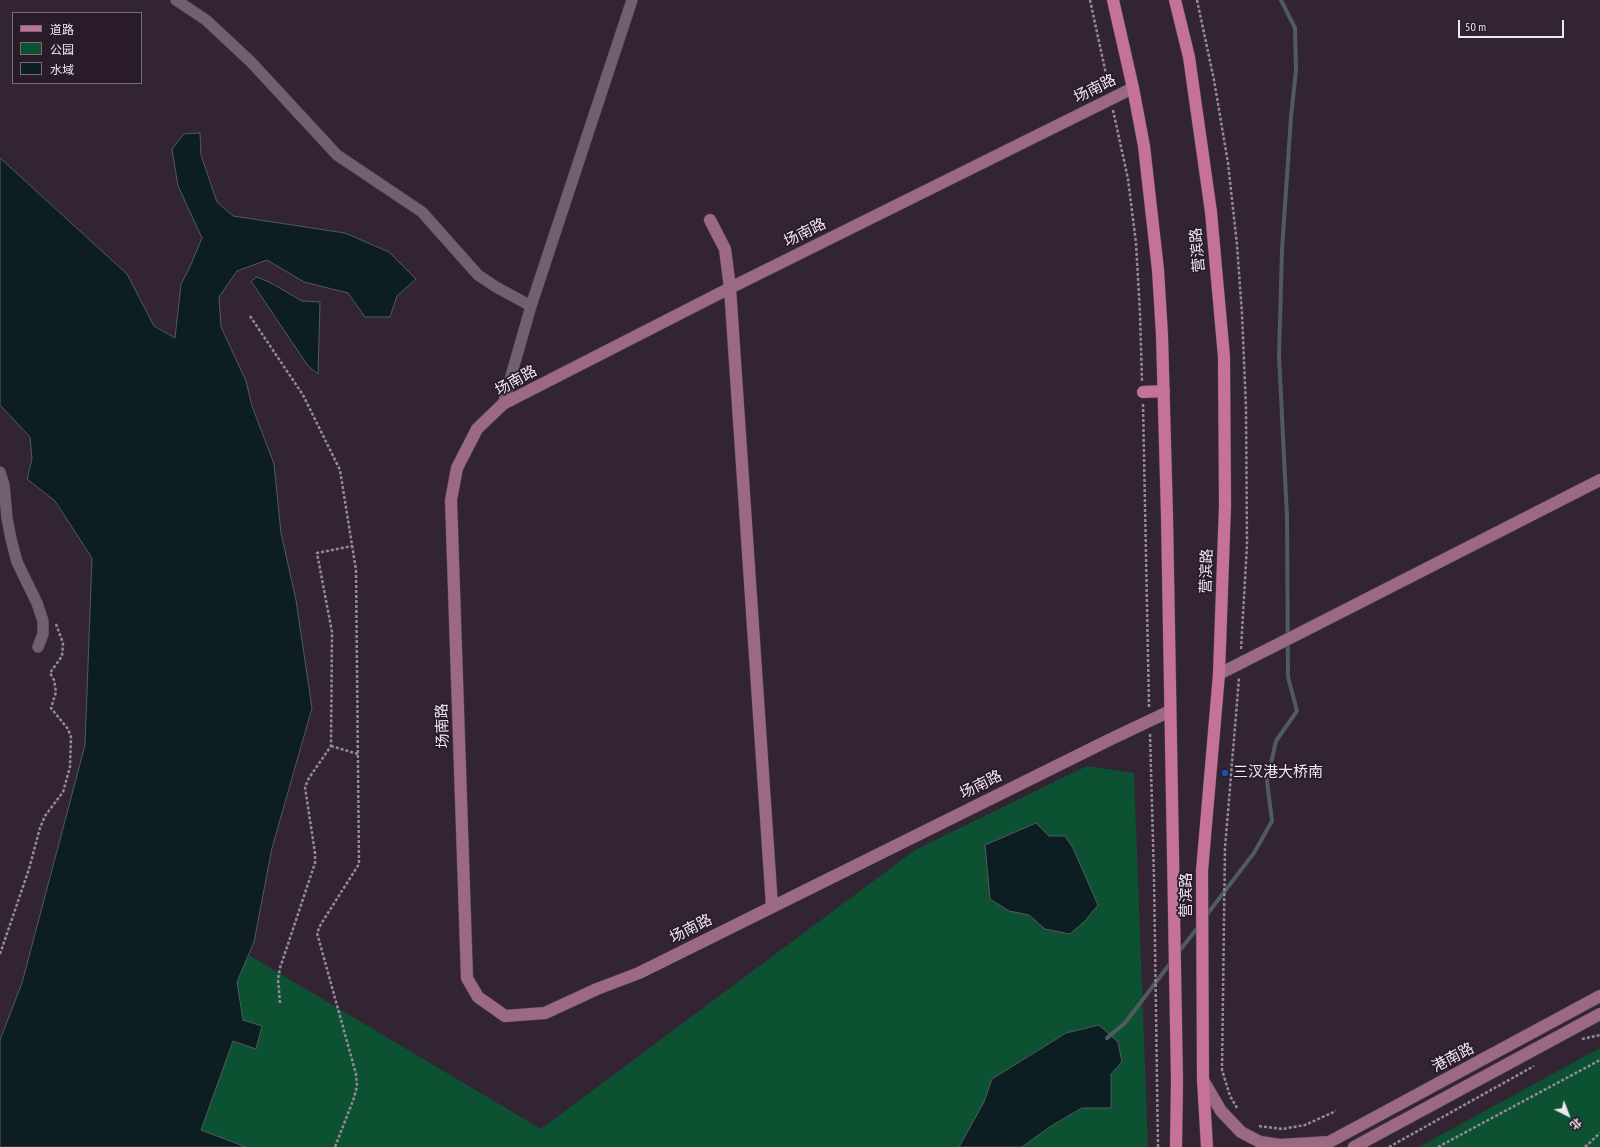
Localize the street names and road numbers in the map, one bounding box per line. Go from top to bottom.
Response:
street label: 场南路 [1071,71,1119,107]
street label: 场南路 [781,215,829,251]
street label: 营滨路 [1187,227,1209,273]
street label: 场南路 [492,362,540,400]
street label: 营滨路 [1197,548,1217,594]
street label: 场南路 [433,703,453,749]
street label: 场南路 [957,767,1005,803]
street label: 营滨路 [1178,873,1196,917]
street label: 场南路 [667,911,715,947]
street label: 港南路 [1429,1039,1477,1077]

